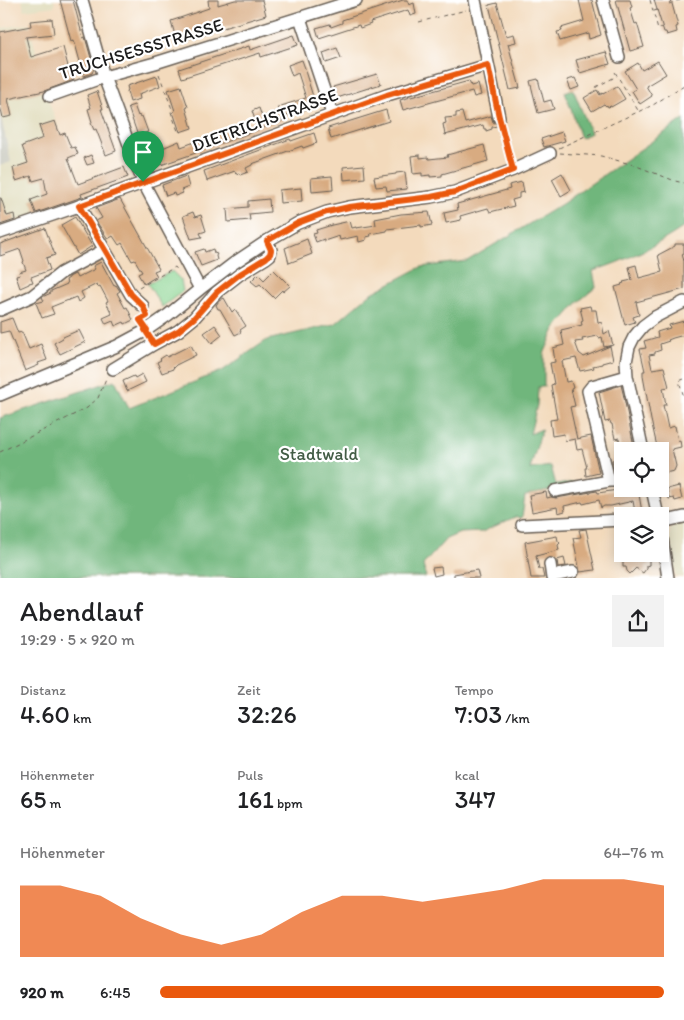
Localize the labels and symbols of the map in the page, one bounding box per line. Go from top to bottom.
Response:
street label: TRUCHSESSSTRASSE [56,14,226,84]
street label: DIETRICHSTRASSE [189,83,341,157]
pin [122,131,164,182]
park label: Stadtwald [280,443,359,465]

